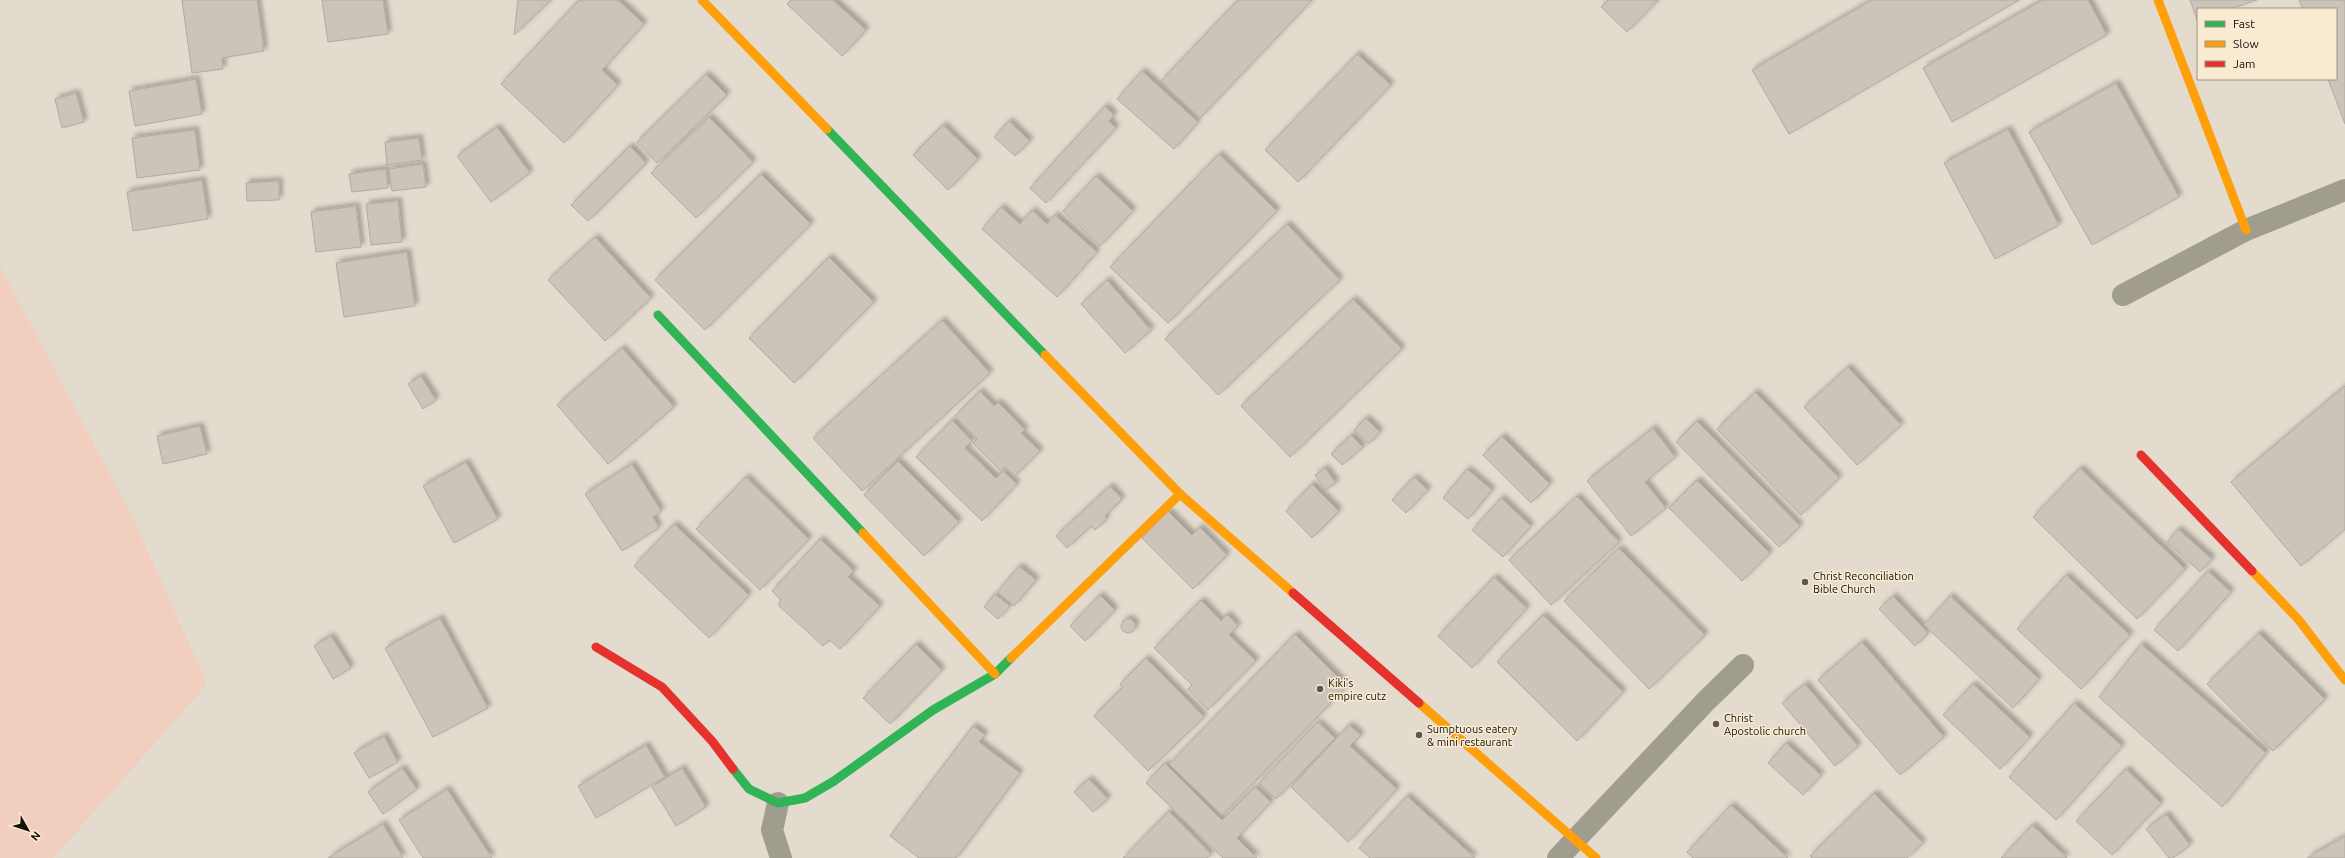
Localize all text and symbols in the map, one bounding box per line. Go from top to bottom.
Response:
legend [2197,8,2337,80]
text: Fast [2233,17,2255,30]
text: Slow [2233,37,2259,50]
text: Jam [2233,57,2255,70]
place label: Christ Reconciliation Bible Church [1813,570,1914,595]
marker: Christ Reconciliation Bible Church [1800,577,1810,587]
place label: Kiki's empire cutz [1328,677,1386,702]
marker: Kiki's empire cutz [1315,684,1325,694]
place label: Christ Apostolic church [1724,712,1806,737]
marker: Christ Apostolic church [1711,719,1721,729]
place label: Sumptuous eatery & mini restaurant [1427,723,1518,748]
marker: Sumptuous eatery & mini restaurant [1414,730,1424,740]
north arrow [8,810,48,850]
text: N [29,829,43,843]

